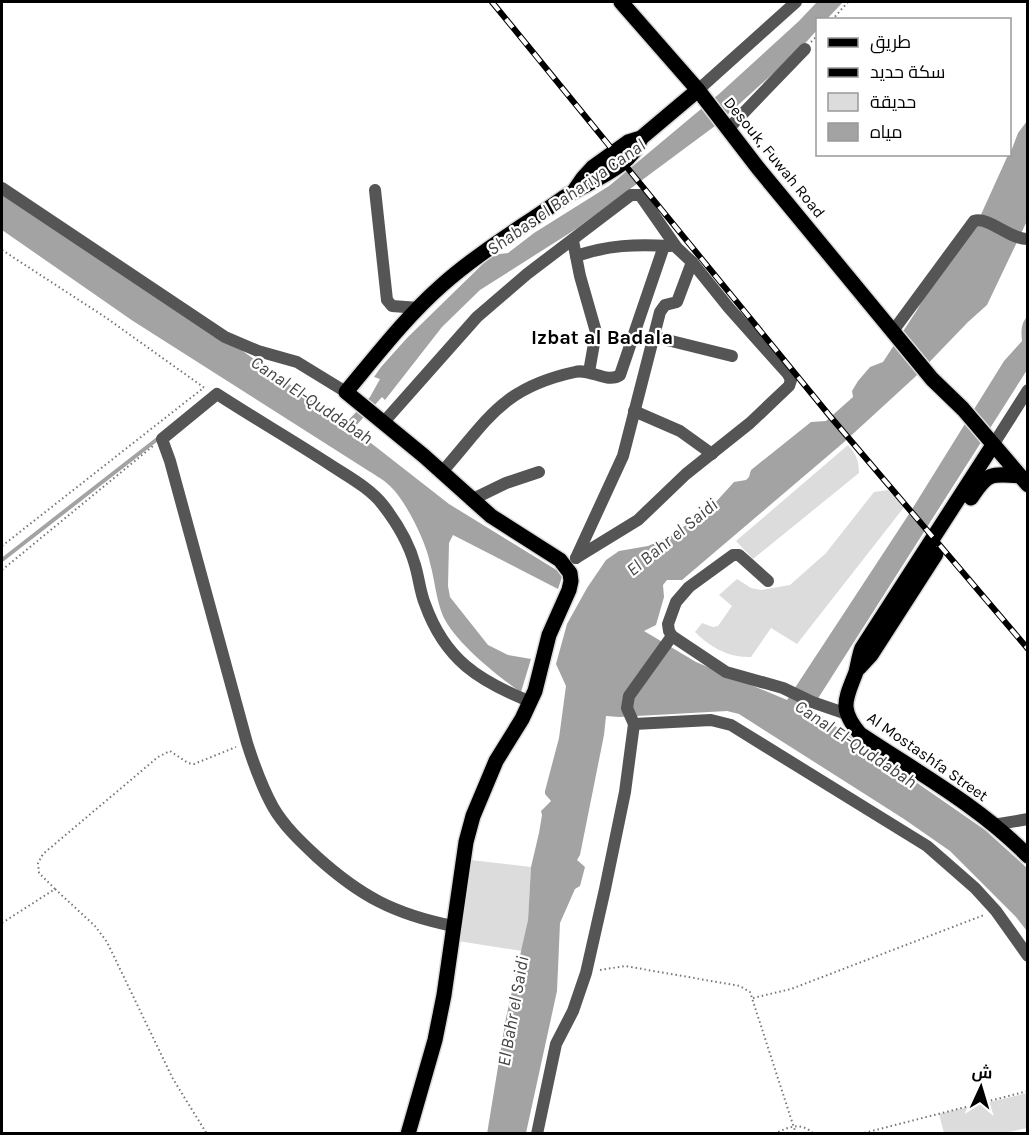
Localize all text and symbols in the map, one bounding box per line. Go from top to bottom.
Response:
legend [816,18,1011,156]
text: طريق [870,31,911,54]
text: سكة حديد [870,61,945,83]
text: حديقة [870,91,916,113]
street label: Desouk, Fuwah Road [720,93,829,222]
text: مياه [870,121,903,143]
water label: Shabas el Bahariya Canal [482,134,650,260]
district label: Izbat al Badala [531,326,673,349]
water label: Canal El-Quddabah [247,351,377,449]
water label: El Bahr el Saidi [622,493,722,581]
water label: Canal El-Quddabah [791,695,921,793]
street label: Al Mostashfa Street [864,708,992,805]
water label: El Bahr el Saidi [492,954,534,1068]
north arrow [951,1057,1011,1117]
text: ش [971,1062,993,1083]

